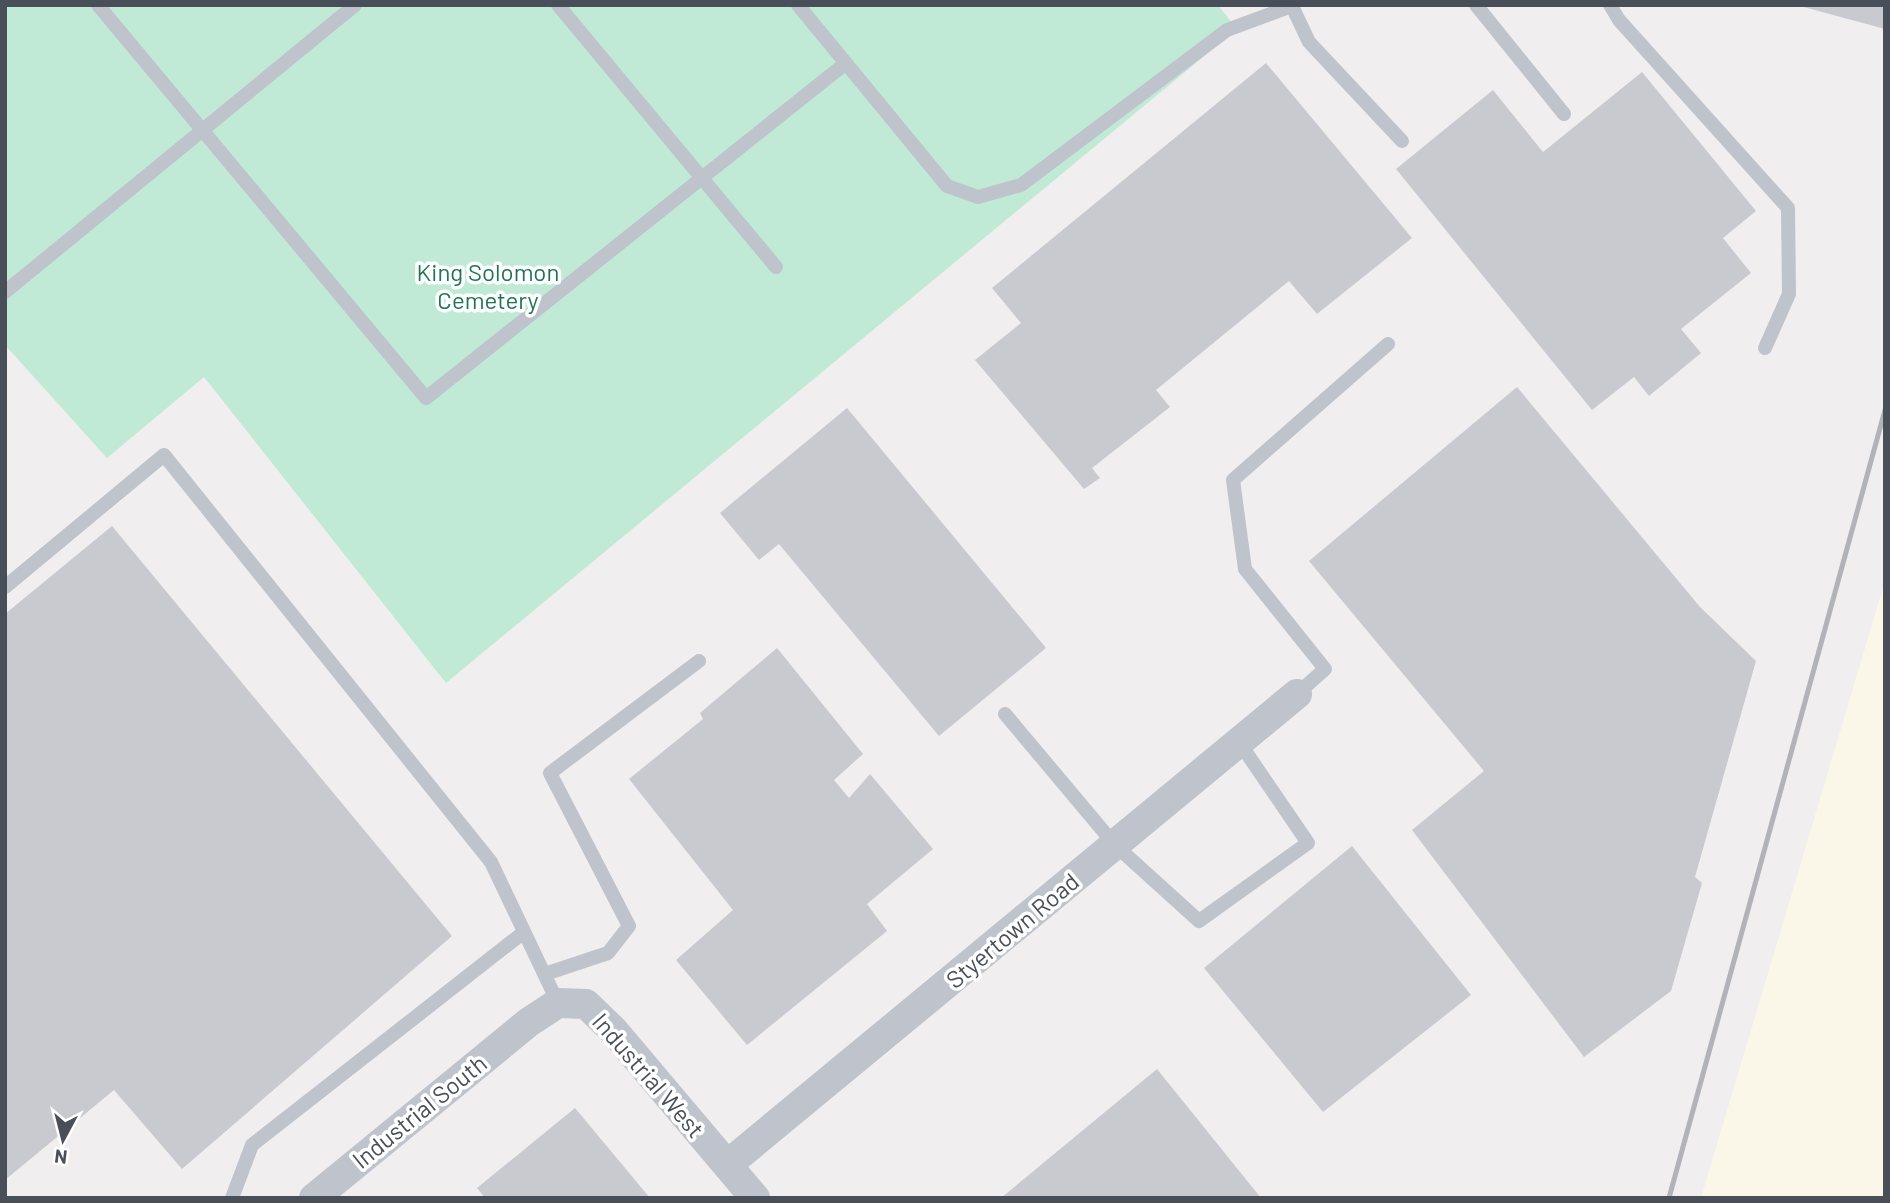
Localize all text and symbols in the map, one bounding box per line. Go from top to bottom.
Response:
park label: King Solomon Cemetery [417,257,559,314]
street label: Styertown Road [940,866,1084,994]
street label: Industrial West [587,1007,711,1143]
street label: Industrial South [346,1048,492,1174]
north arrow [28,1105,98,1175]
text: N [53,1145,69,1170]

